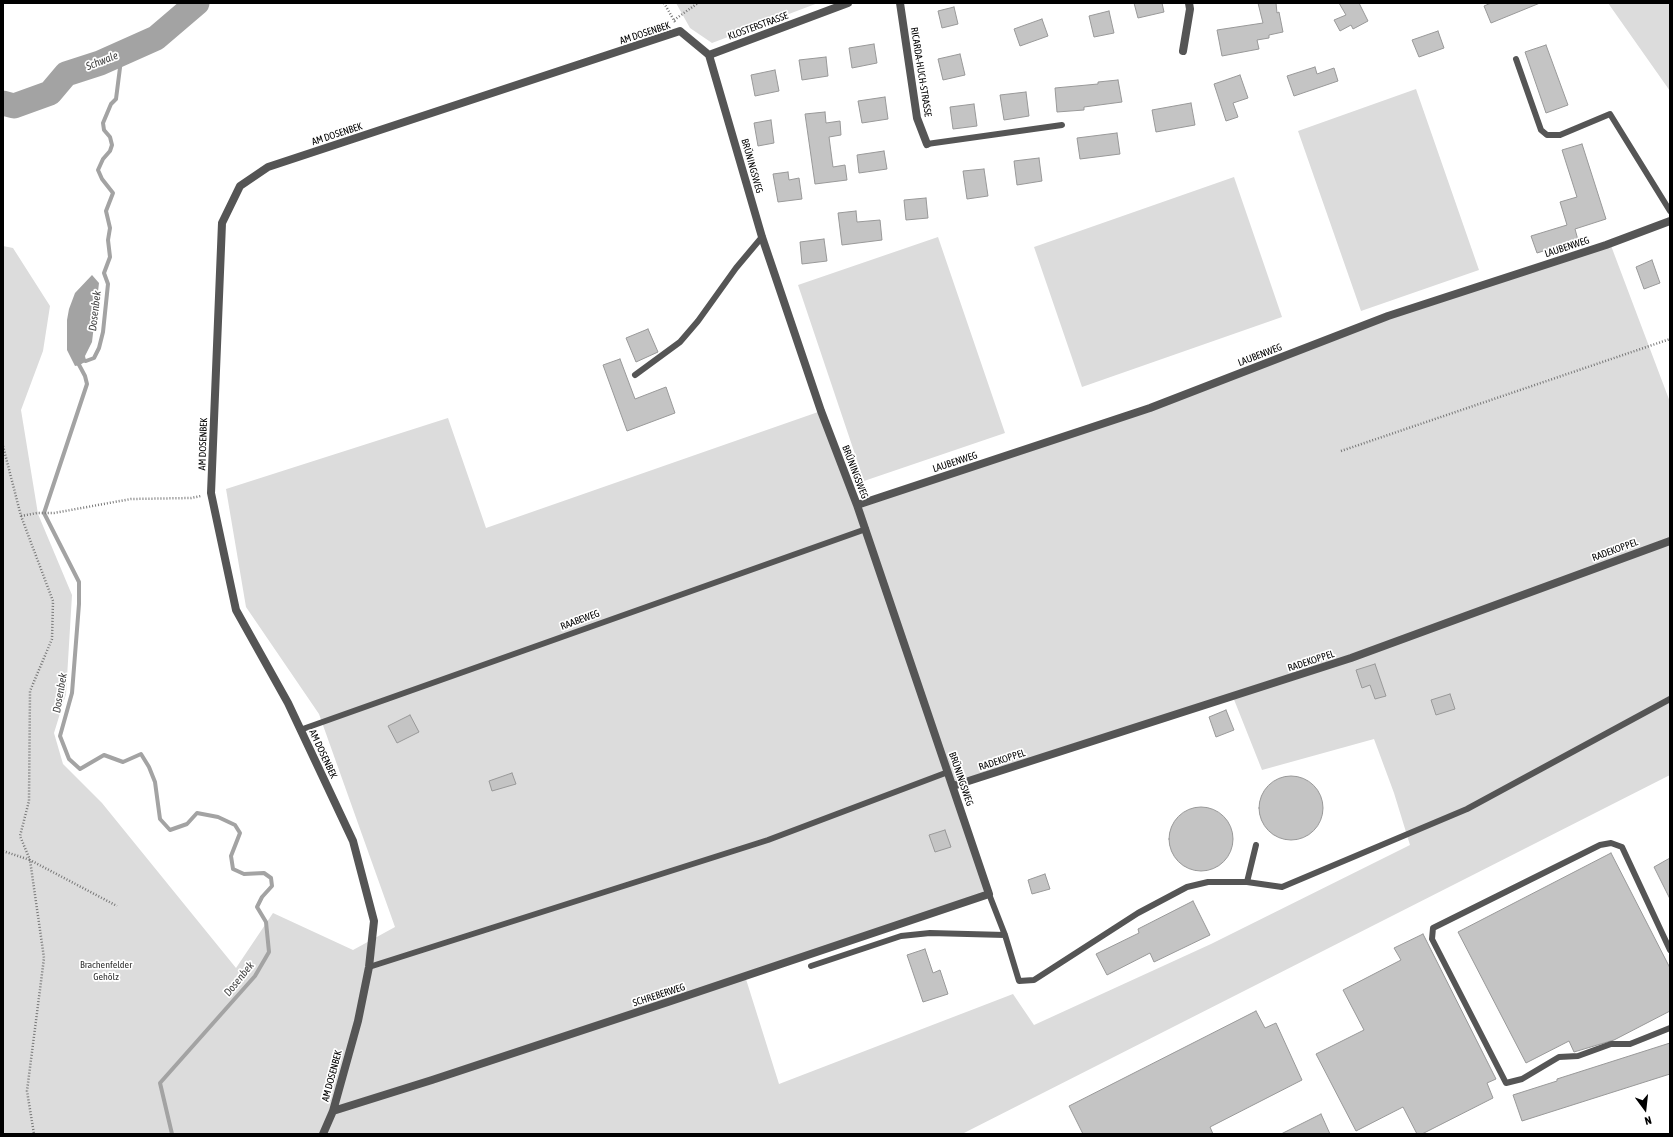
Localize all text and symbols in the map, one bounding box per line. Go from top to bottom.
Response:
street label: KLOSTERSTRASSE [726,10,790,42]
street label: AM DOSENBEK [618,19,672,47]
street label: RICARDA-HUCH-STRASSE [908,26,934,118]
water label: Schwale [84,49,120,73]
street label: AM DOSENBEK [310,120,364,148]
street label: BRÜNINGSWEG [738,137,766,195]
street label: LAUBENWEG [1543,234,1591,260]
water label: Dosenbek [86,290,104,332]
street label: LAUBENWEG [1236,341,1284,369]
street label: AM DOSENBEK [196,417,210,471]
street label: BRÜNINGSWEG [839,444,871,500]
street label: LAUBENWEG [931,449,979,475]
street label: RADEKOPPEL [1590,536,1640,564]
street label: RAABEWEG [559,607,601,633]
street label: RADEKOPPEL [1286,648,1336,674]
water label: Dosenbek [50,672,70,714]
street label: AM DOSENBEK [306,728,340,780]
street label: RADEKOPPEL [977,747,1027,773]
street label: BRÜNINGSWEG [946,750,976,808]
park label: Brachenfelder Gehölz [80,959,132,982]
water label: Dosenbek [221,959,257,999]
street label: SCHREBERWEG [631,981,687,1009]
street label: AM DOSENBEK [319,1049,345,1103]
north arrow [1625,1089,1665,1129]
text: N [1643,1114,1653,1127]

